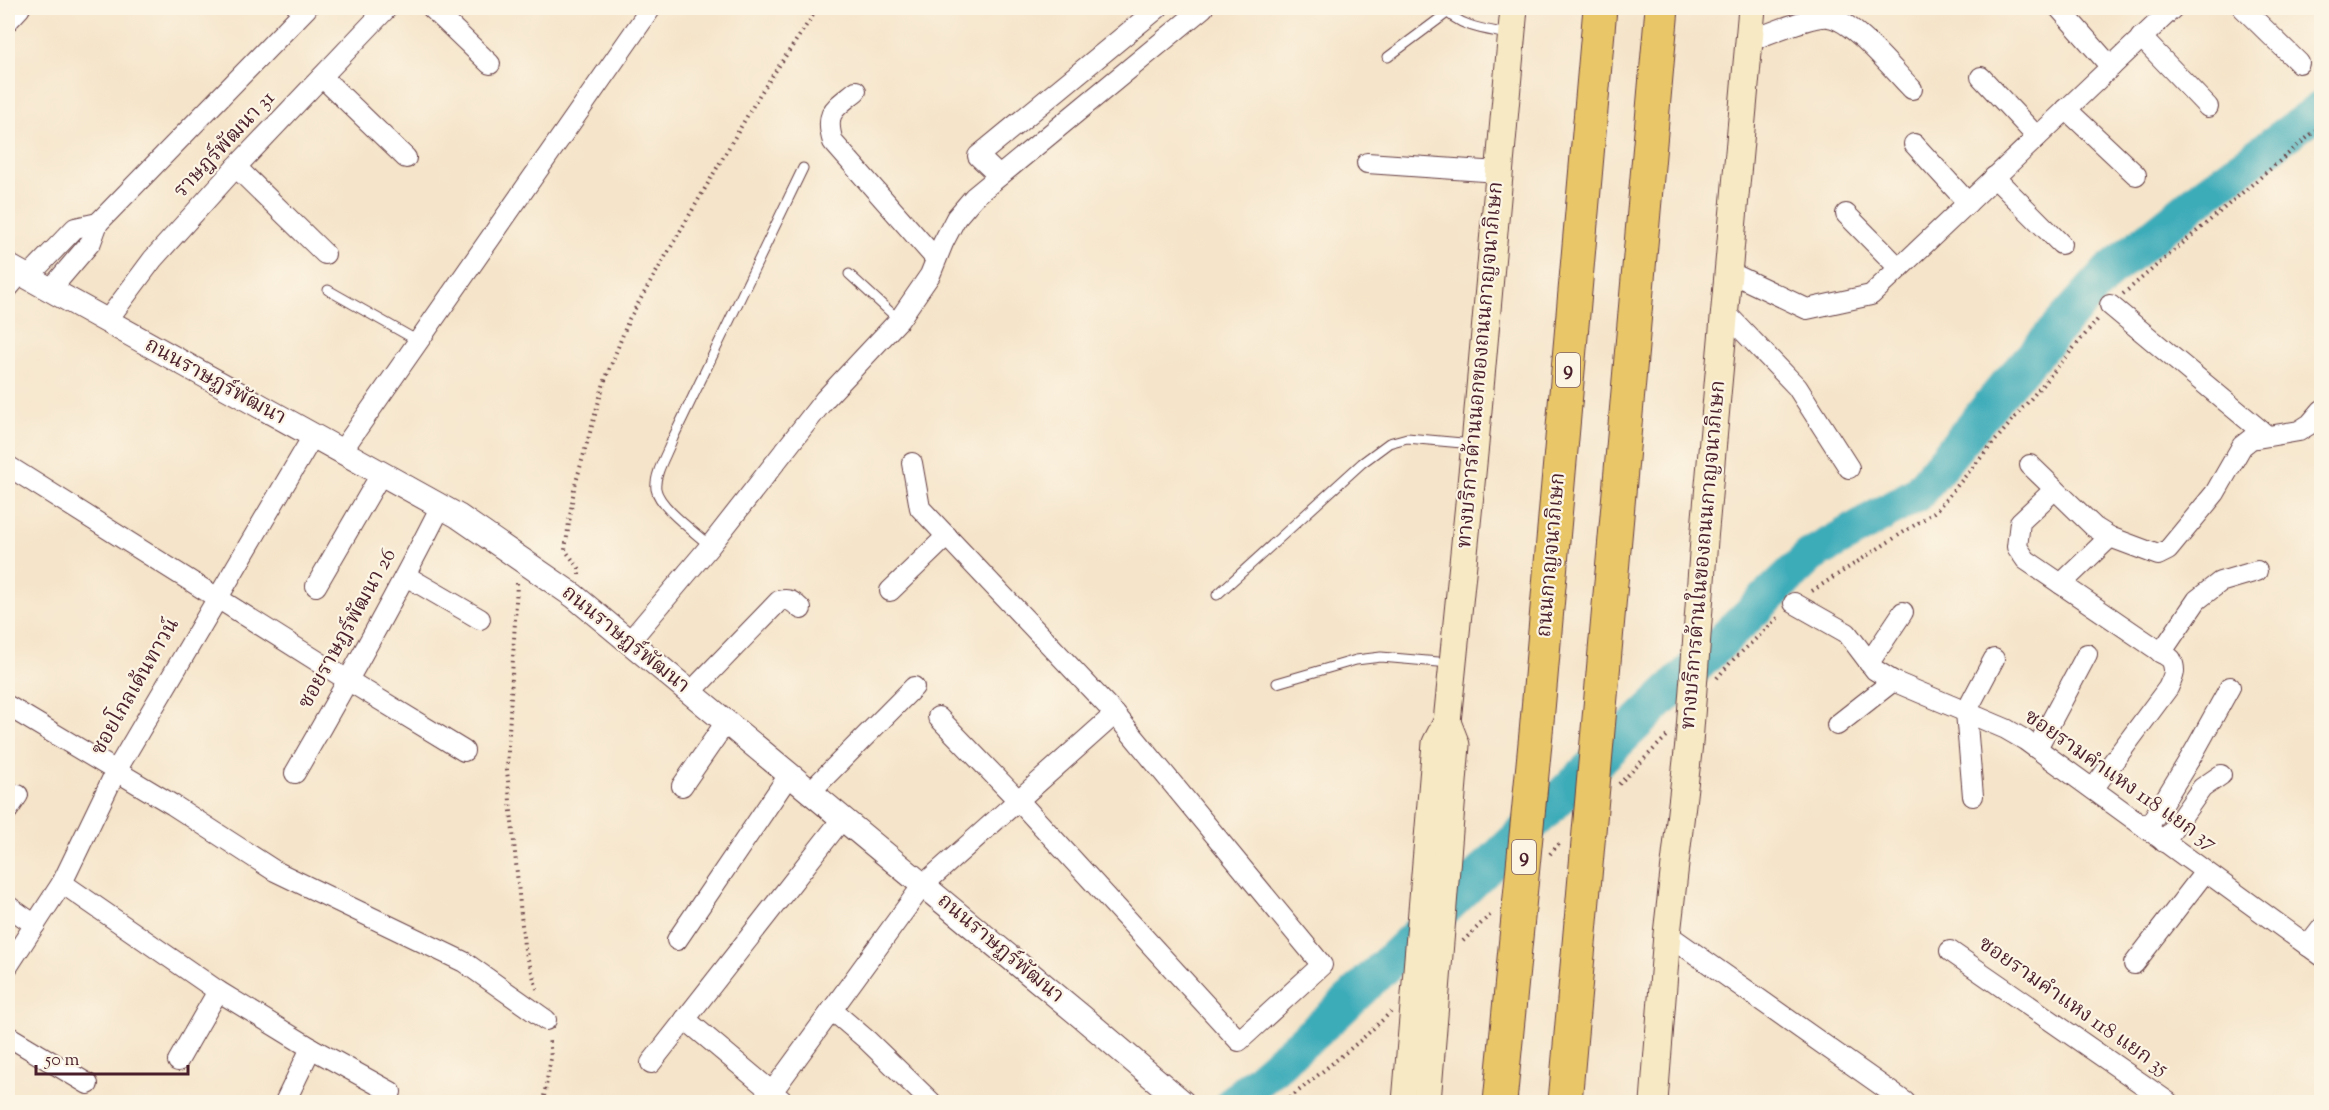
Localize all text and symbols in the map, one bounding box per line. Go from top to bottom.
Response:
street label: ราษฎร์พัฒนา 31 [167,85,283,205]
street label: ทางบริการด้านนอกของถนนกาญจนาภิเษก [1450,180,1512,550]
street label: ถนนราษฏร์พัฒนา [139,331,291,433]
road number: 9 [1556,353,1580,387]
street label: ทางบริการด้านในของถนนกาญจนาภิเษก [1672,379,1734,731]
street label: ถนนกาญจนาภิเษก [1530,471,1574,639]
street label: ซอยราษฎร์พัฒนา 26 [291,543,405,715]
street label: ถนนราษฏร์พัฒนา [554,579,696,701]
street label: ซอยโกลเด้นทาวน์ [83,612,188,761]
street label: ซอยรามคำแหง 118 แยก 37 [2018,703,2223,859]
road number: 9 [1512,840,1536,874]
street label: ถนนราษฏร์พัฒนา [930,887,1070,1011]
street label: ซอยรามคำแหง 118 แยก 35 [1972,930,2174,1084]
scale bar [36,1038,188,1076]
text: 50 m [44,1048,80,1074]

